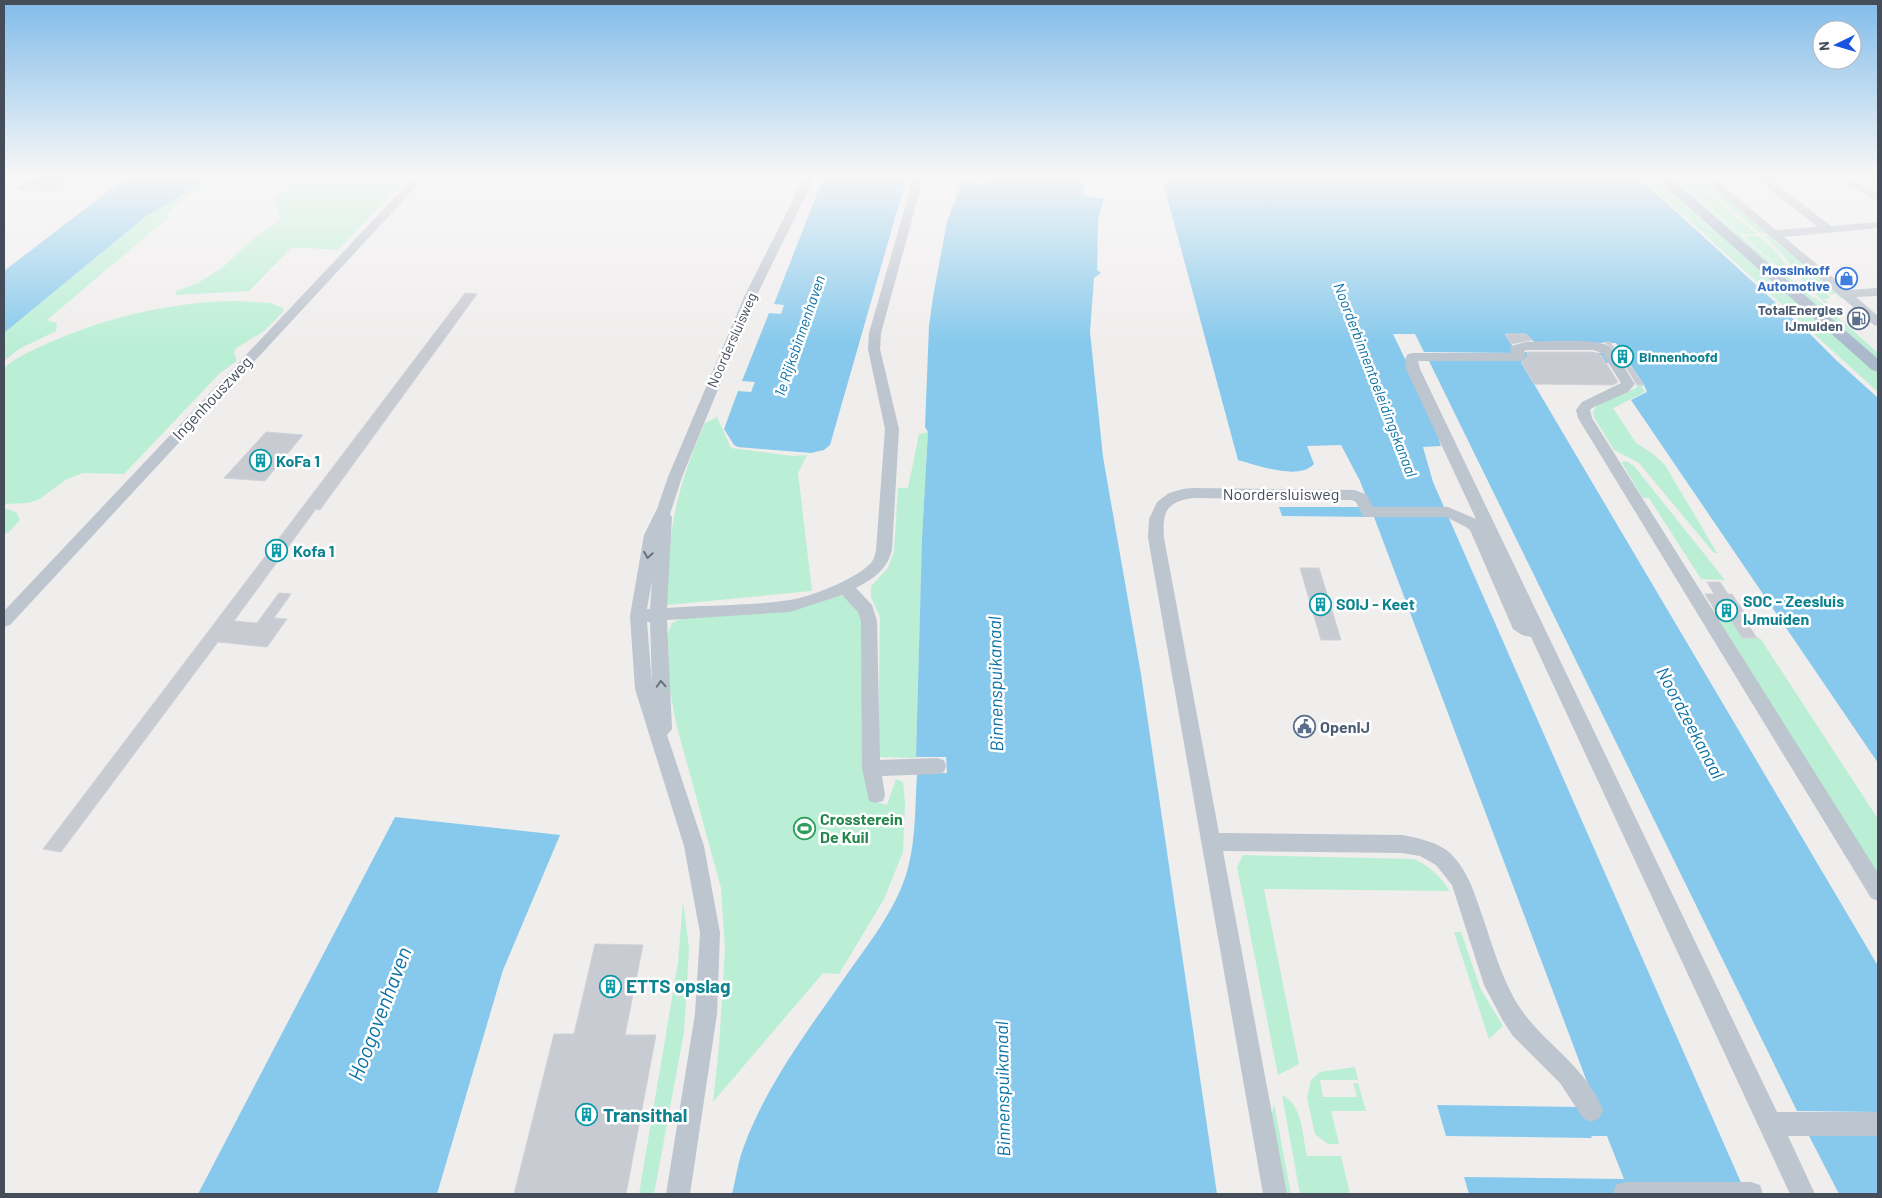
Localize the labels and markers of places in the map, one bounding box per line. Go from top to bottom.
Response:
place label: Mossinkoff Automotive [1757,261,1830,294]
shop icon: Mossinkoff Automotive [1834,266,1858,290]
place label: TotalEnergies IJmuiden [1758,301,1843,334]
fuel station icon: TotalEnergies IJmuiden [1847,306,1871,330]
building icon: Binnenhoofd [1611,345,1635,369]
place label: Binnenhoofd [1639,348,1718,365]
building icon: KoFa 1 [248,449,272,473]
place label: KoFa 1 [276,451,320,470]
building icon: Kofa 1 [265,539,289,563]
place label: Kofa 1 [293,541,335,560]
place label: SOC - Zeesluis IJmuiden [1743,591,1844,628]
building icon: SOIJ - Keet [1308,592,1332,616]
place label: SOIJ - Keet [1336,594,1415,613]
building icon: SOC - Zeesluis IJmuiden [1715,598,1739,622]
public building icon: OpenIJ [1292,715,1316,739]
place label: OpenIJ [1320,717,1370,736]
place label: Crossterein De Kuil [820,809,903,846]
sports icon: Crossterein De Kuil [792,816,816,840]
building icon: ETTS opslag [598,974,622,998]
place label: ETTS opslag [626,974,730,997]
building icon: Transithal [575,1103,599,1127]
place label: Transithal [603,1103,687,1126]

